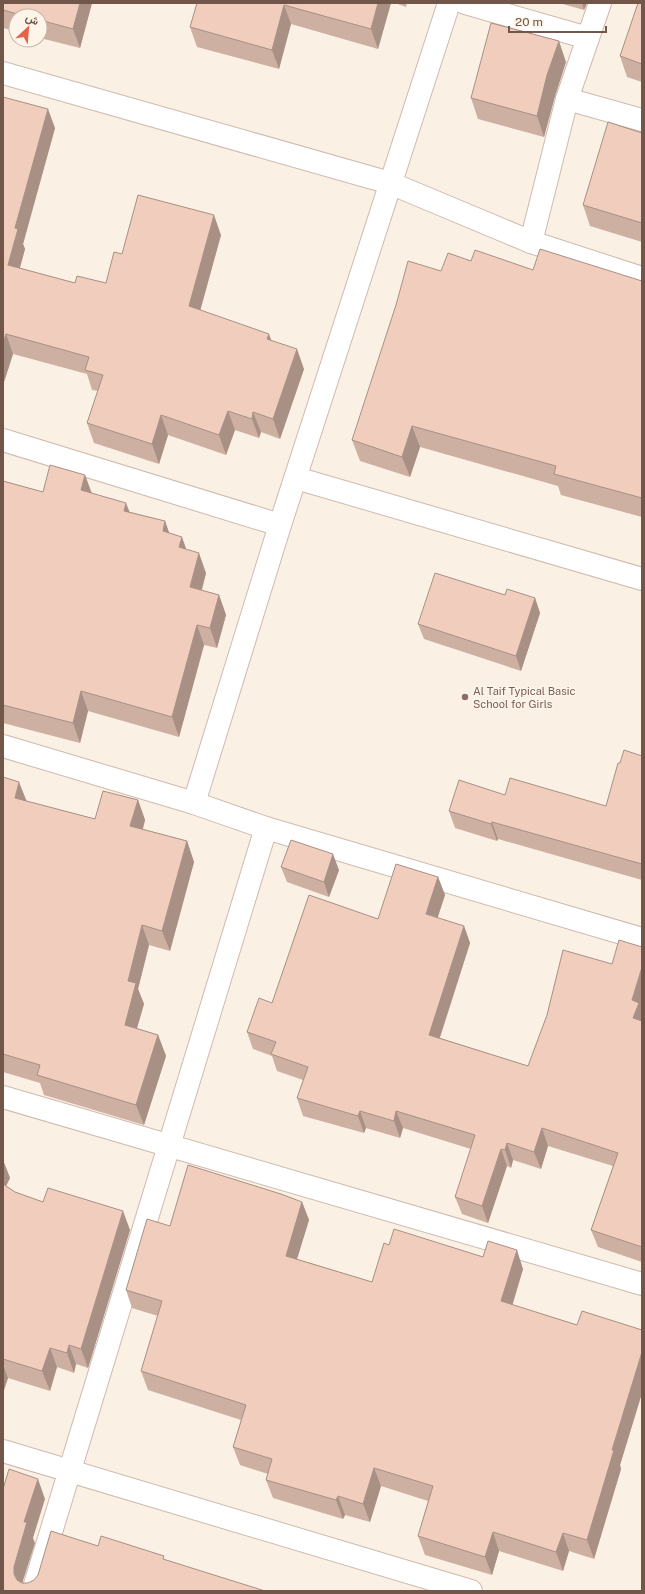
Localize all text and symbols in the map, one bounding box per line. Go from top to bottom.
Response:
north arrow [8,8,48,48]
scale bar [509,8,606,34]
text: ش [23,11,41,28]
text: 20 m [515,15,543,29]
place label: Al Taif Typical Basic School for Girls [473,685,575,710]
marker: Al Taif Typical Basic School for Girls [460,692,470,702]

